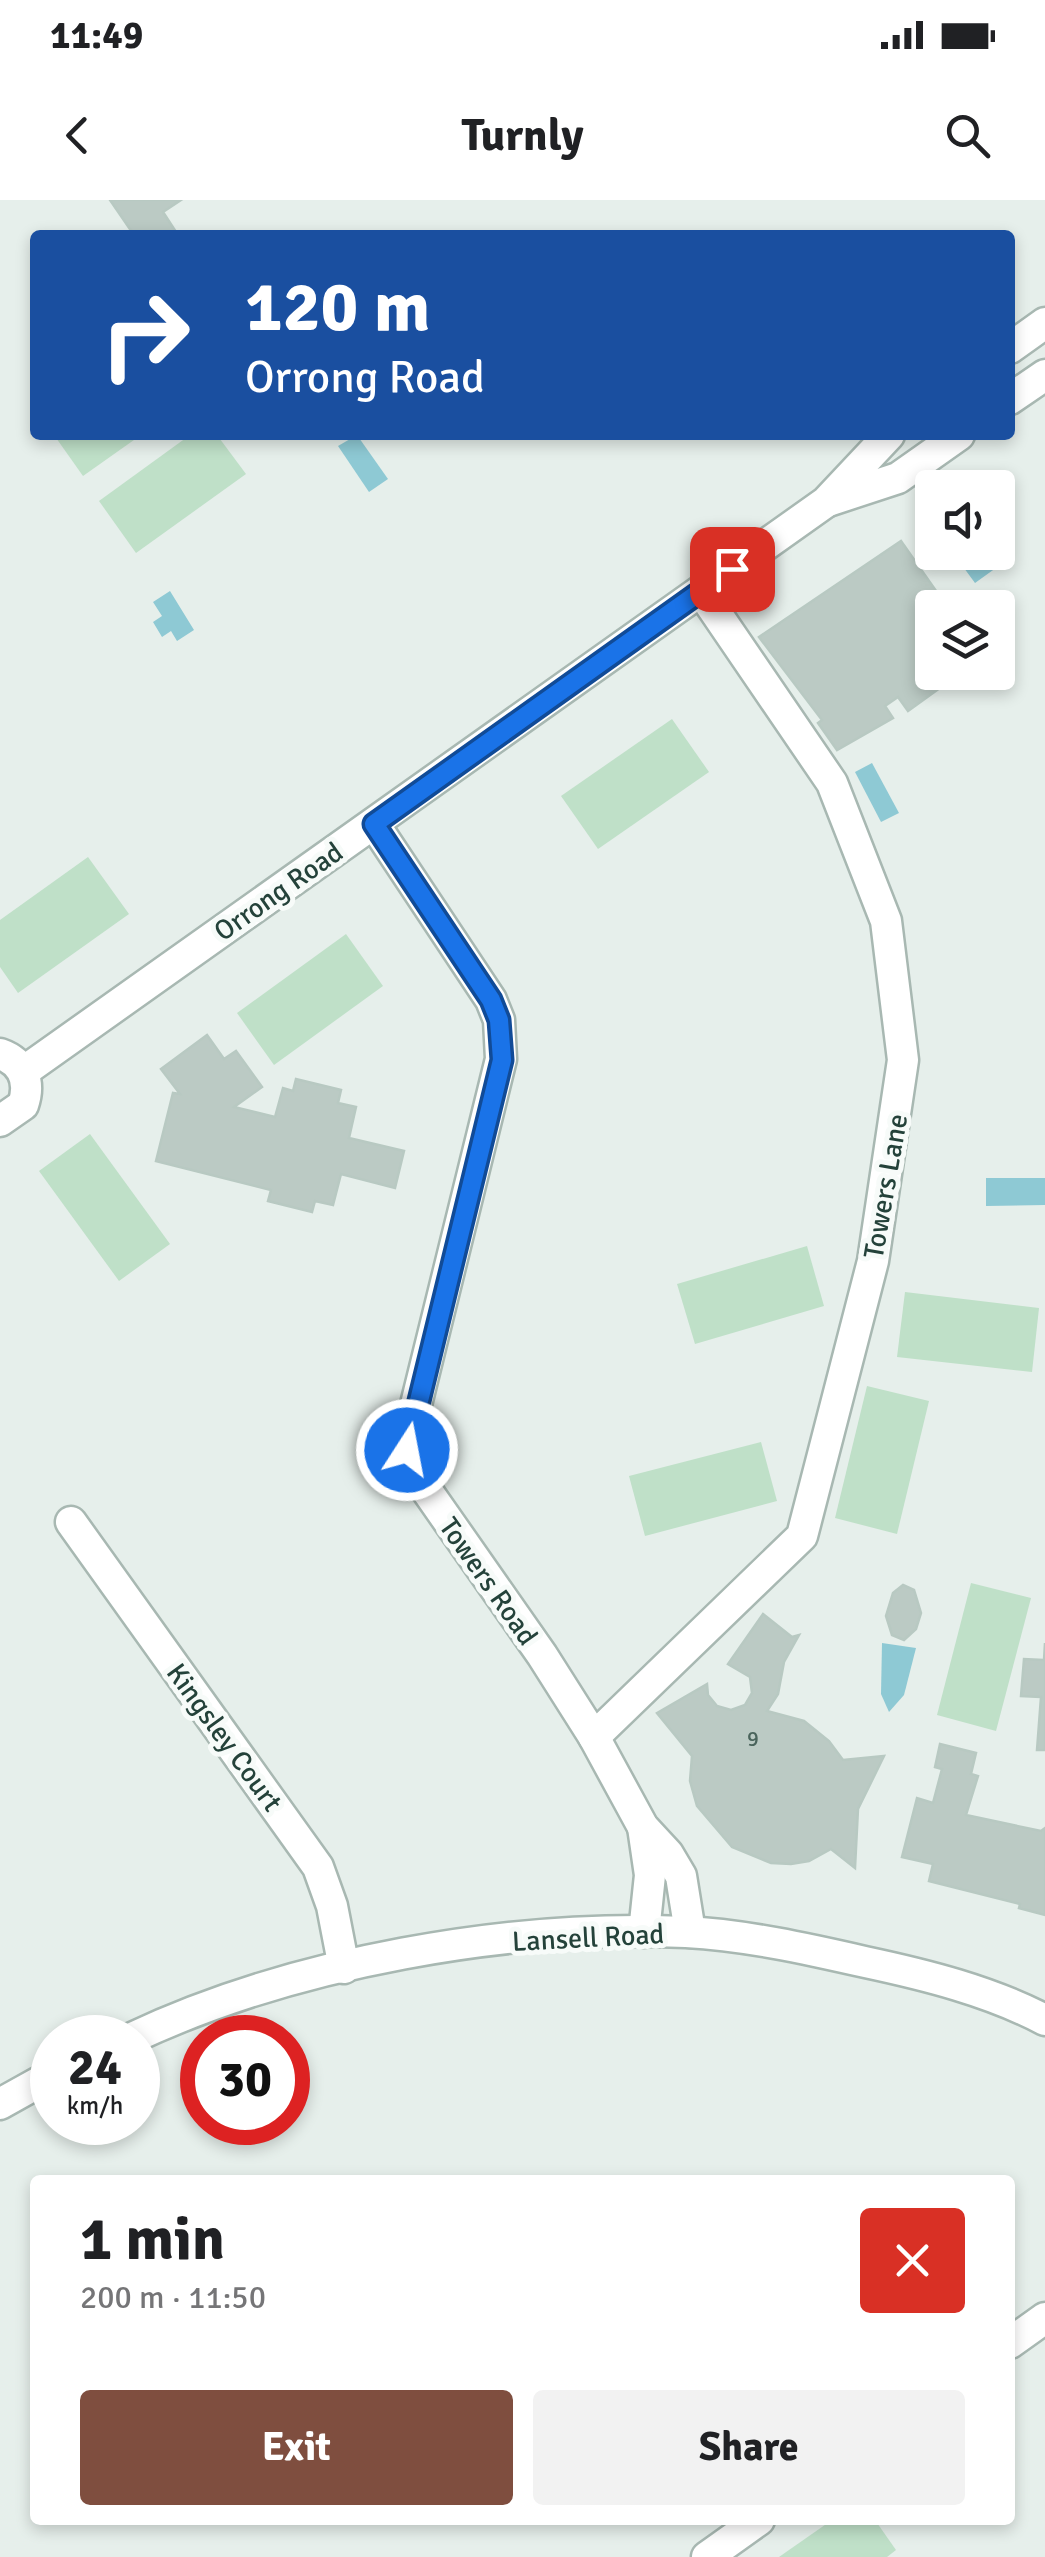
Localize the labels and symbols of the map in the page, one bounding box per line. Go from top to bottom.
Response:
pin [690,527,775,612]
street label: Orrong Road [208,835,349,949]
street label: Towers Lane [857,1111,915,1261]
position arrow [355,1398,459,1502]
street label: Towers Road [432,1511,545,1652]
street label: Kingsley Court [159,1657,289,1818]
house number: 9 [747,1725,759,1752]
street label: Lansell Road [511,1917,665,1959]
speed limit sign: 30 [180,2015,310,2145]

